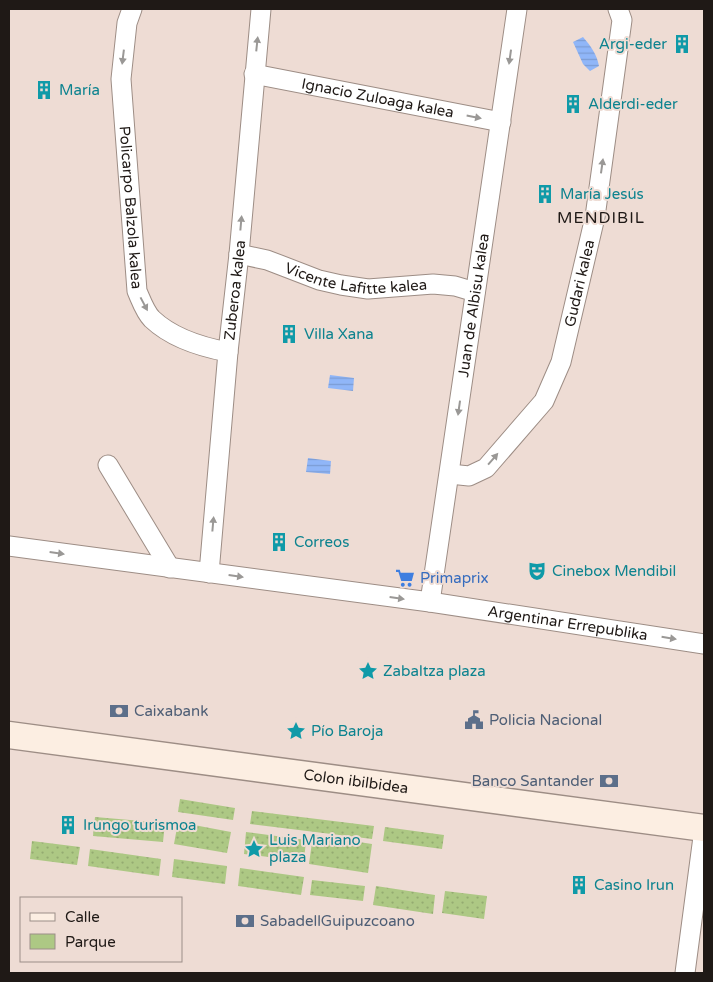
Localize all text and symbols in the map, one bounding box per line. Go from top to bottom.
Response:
building icon: Argi-eder [671,33,693,55]
one-way arrow [253,35,261,51]
place label: Argi-eder [599,35,667,53]
one-way arrow [119,49,127,65]
one-way arrow [506,49,514,65]
street label: Ignacio Zuloaga kalea [300,74,455,122]
building icon: María [33,79,55,101]
place label: María [59,81,100,99]
building icon: Alderdi-eder [562,93,584,115]
place label: Alderdi-eder [588,95,678,113]
one-way arrow [467,113,483,121]
street label: Policarpo Balzola kalea [116,125,146,290]
one-way arrow [598,158,606,174]
building icon: María Jesús [534,183,556,205]
place label: María Jesús [560,185,644,203]
district label: MENDIBIL [557,208,645,228]
one-way arrow [238,215,246,231]
street label: Juan de Albisu kalea [454,232,493,378]
street label: Gudari kalea [561,238,598,329]
street label: Zuberoa kalea [220,239,249,341]
street label: Vicente Lafitte kalea [282,259,428,298]
one-way arrow [139,297,148,311]
building icon: Villa Xana [278,323,300,345]
place label: Villa Xana [304,325,374,343]
one-way arrow [455,401,463,417]
one-way arrow [487,454,499,466]
one-way arrow [209,516,217,532]
building icon: Correos [268,531,290,553]
place label: Correos [294,533,349,551]
one-way arrow [49,549,65,557]
theatre icon: Cinebox Mendibil [526,560,548,582]
place label: Cinebox Mendibil [552,562,676,580]
supermarket icon: Primaprix [394,567,416,589]
place label: Primaprix [420,569,489,587]
one-way arrow [228,572,244,580]
one-way arrow [390,594,406,602]
street label: Argentinar Errepublika [486,602,649,644]
one-way arrow [661,635,677,643]
place icon: Zabaltza plaza [357,660,379,682]
place label: Zabaltza plaza [383,662,486,680]
bank icon: Caixabank [108,700,130,722]
place label: Caixabank [134,702,208,720]
public building icon: Policia Nacional [463,709,485,731]
place label: Policia Nacional [489,711,602,729]
place icon: Pío Baroja [285,720,307,742]
place label: Pío Baroja [311,722,383,740]
street label: Colon ibilbidea [302,765,409,797]
bank icon: Banco Santander [598,770,620,792]
place label: Banco Santander [471,772,594,790]
building icon: Irungo turismoa [57,814,79,836]
place label: Irungo turismoa [83,816,197,834]
place label: Luis Mariano plaza [269,831,361,866]
place icon: Luis Mariano plaza [243,838,265,860]
building icon: Casino Irun [568,874,590,896]
place label: Casino Irun [594,876,674,894]
legend [20,897,182,962]
text: Calle [65,908,100,926]
bank icon: SabadellGuipuzcoano [234,910,256,932]
place label: SabadellGuipuzcoano [260,912,415,930]
text: Parque [65,933,116,951]

